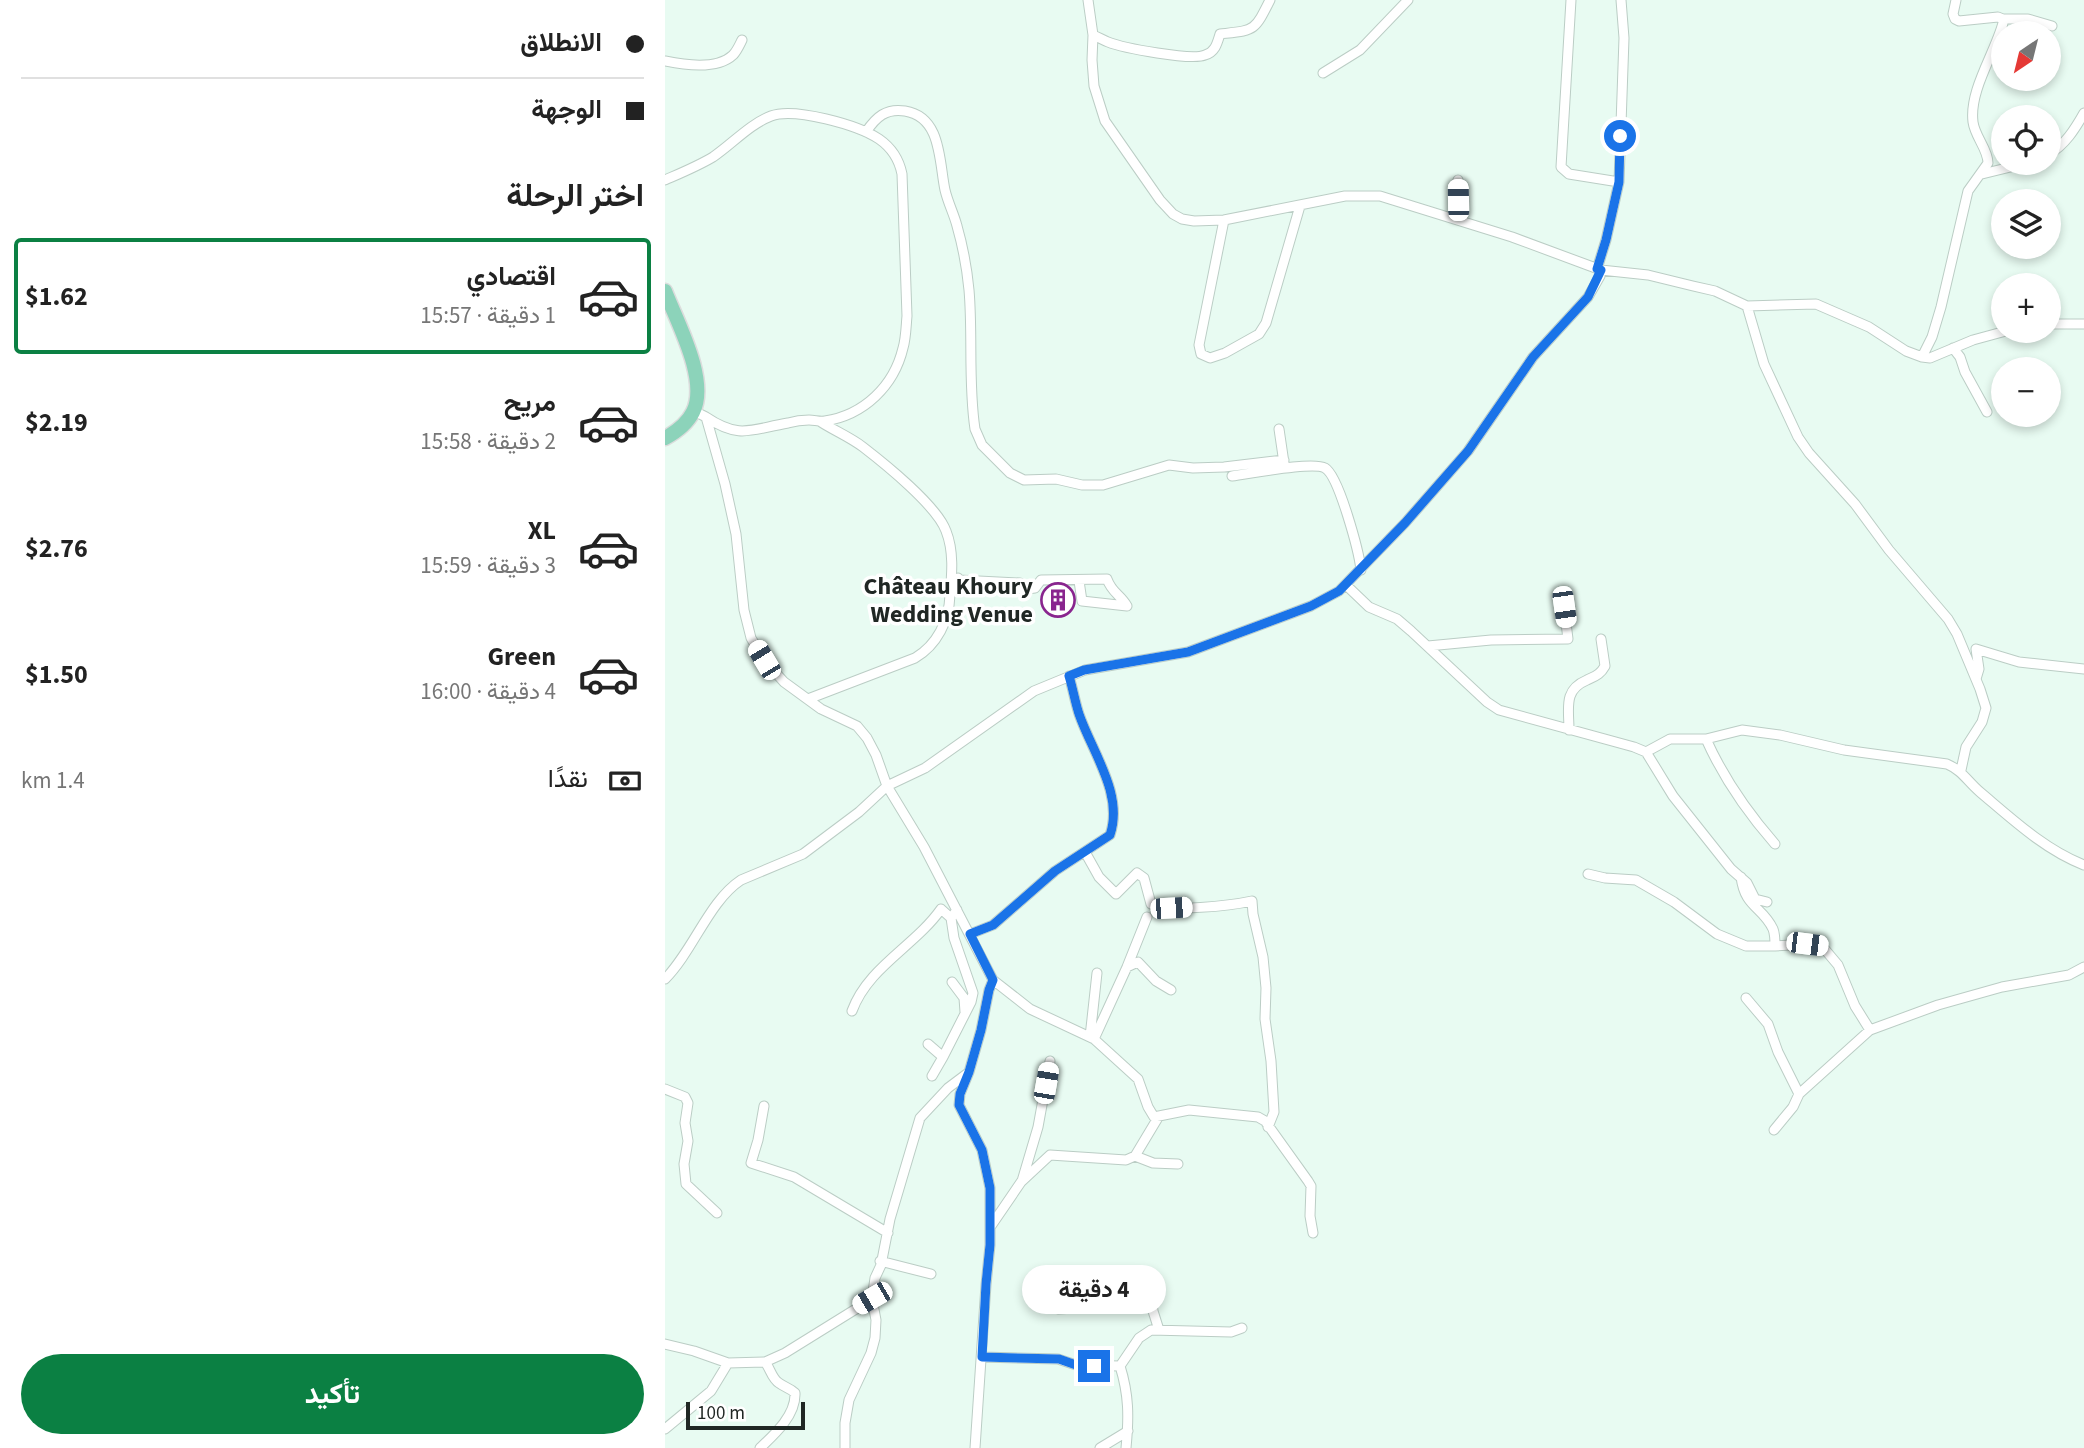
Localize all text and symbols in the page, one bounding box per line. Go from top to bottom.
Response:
north arrow [1991,21,2061,91]
map controls [1991,21,2061,427]
text: الانطلاق [520,24,602,61]
text: الوجهة [531,91,602,128]
button: locate [1991,105,2061,175]
route start [1604,120,1636,152]
text: اختر الرحلة [506,173,644,219]
car [1448,179,1469,221]
button: layers [1991,189,2061,259]
text: اقتصادي [467,258,556,295]
icon: car [577,265,640,328]
button: + [1991,273,2061,343]
text: $1.62 [25,278,88,315]
text: 1 دقيقة · 15:57 [420,299,556,332]
button: − [1991,357,2061,427]
text: مريح [504,384,556,421]
icon: car [577,391,640,454]
text: $2.19 [25,404,88,441]
text: 2 دقيقة · 15:58 [420,425,556,458]
text: XL [528,512,556,549]
icon: car [577,517,640,580]
text: $2.76 [25,530,88,567]
text: 3 دقيقة · 15:59 [420,549,556,582]
place label: Château Khoury Wedding Venue [864,569,1033,632]
building icon: Château Khoury Wedding Venue [1039,581,1077,619]
car [1551,585,1578,629]
car [745,637,784,683]
text: Green [488,638,556,675]
icon: car [577,643,640,706]
text: $1.50 [25,656,88,693]
text: 4 دقيقة · 16:00 [420,675,556,708]
text: نقدًا [548,760,588,797]
icon: cash [606,762,644,800]
text: 1.4 km [21,764,85,797]
car [1150,896,1193,920]
car [1785,931,1830,957]
car [1033,1060,1060,1106]
callout: 4 دقيقة [1022,1264,1166,1314]
text: 4 دقيقة [1059,1273,1130,1306]
car [849,1278,896,1318]
route end [1078,1350,1110,1382]
button: تأكيد [21,1354,644,1434]
scale bar [686,1399,805,1431]
text: 100 m [697,1400,745,1427]

